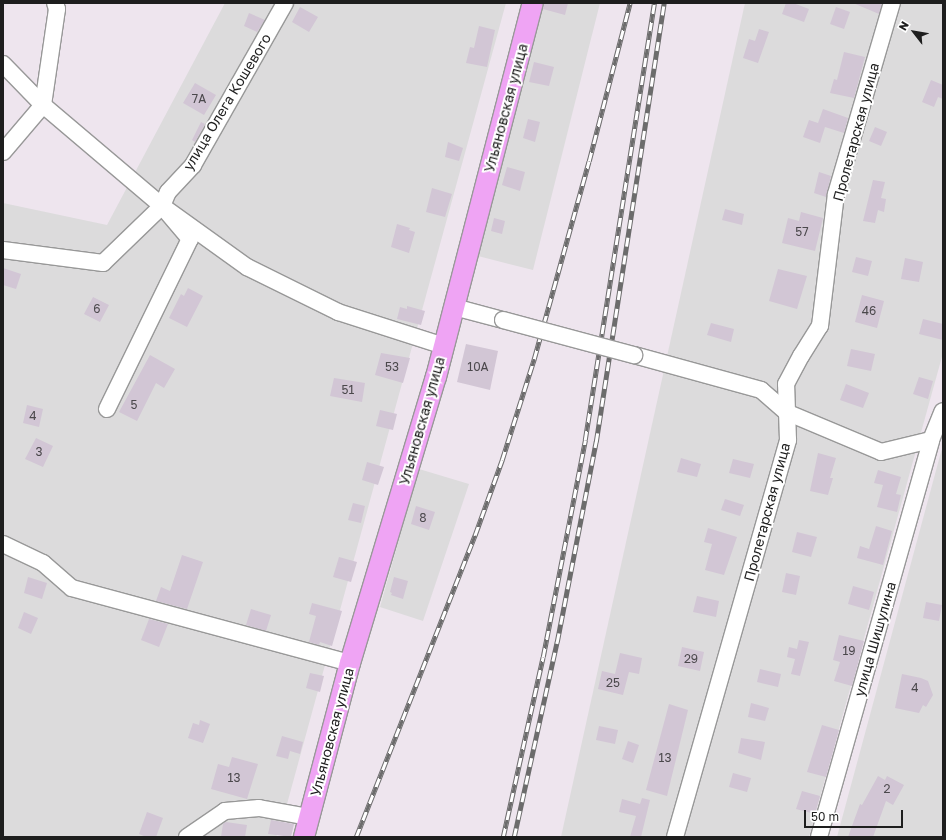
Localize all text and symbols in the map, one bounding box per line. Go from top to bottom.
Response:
north arrow [894,12,934,52]
text: N [896,19,911,32]
street label: улица Олега Кошевого [179,31,275,173]
street label: Ульяновская улица [481,42,531,174]
street label: Пролетарская улица [829,61,883,203]
house number: 7А [192,92,206,106]
house number: 57 [795,225,809,239]
house number: 6 [93,302,101,316]
house number: 46 [862,304,876,318]
street label: Ульяновская улица [396,355,448,487]
house number: 53 [385,360,399,374]
house number: 10А [467,360,489,374]
house number: 51 [342,383,354,397]
house number: 5 [131,398,137,412]
house number: 4 [29,409,37,423]
street label: Пролетарская улица [740,441,794,583]
house number: 3 [35,445,43,459]
house number: 8 [419,511,427,525]
street label: улица Шишулина [851,580,899,698]
house number: 19 [842,644,856,658]
house number: 29 [684,652,698,666]
street label: Ульяновская улица [307,666,357,798]
house number: 25 [606,676,620,690]
house number: 4 [911,681,919,695]
house number: 13 [659,751,671,765]
house number: 13 [228,771,240,785]
house number: 2 [884,782,890,796]
scale bar [806,802,905,828]
text: 50 m [811,809,839,824]

